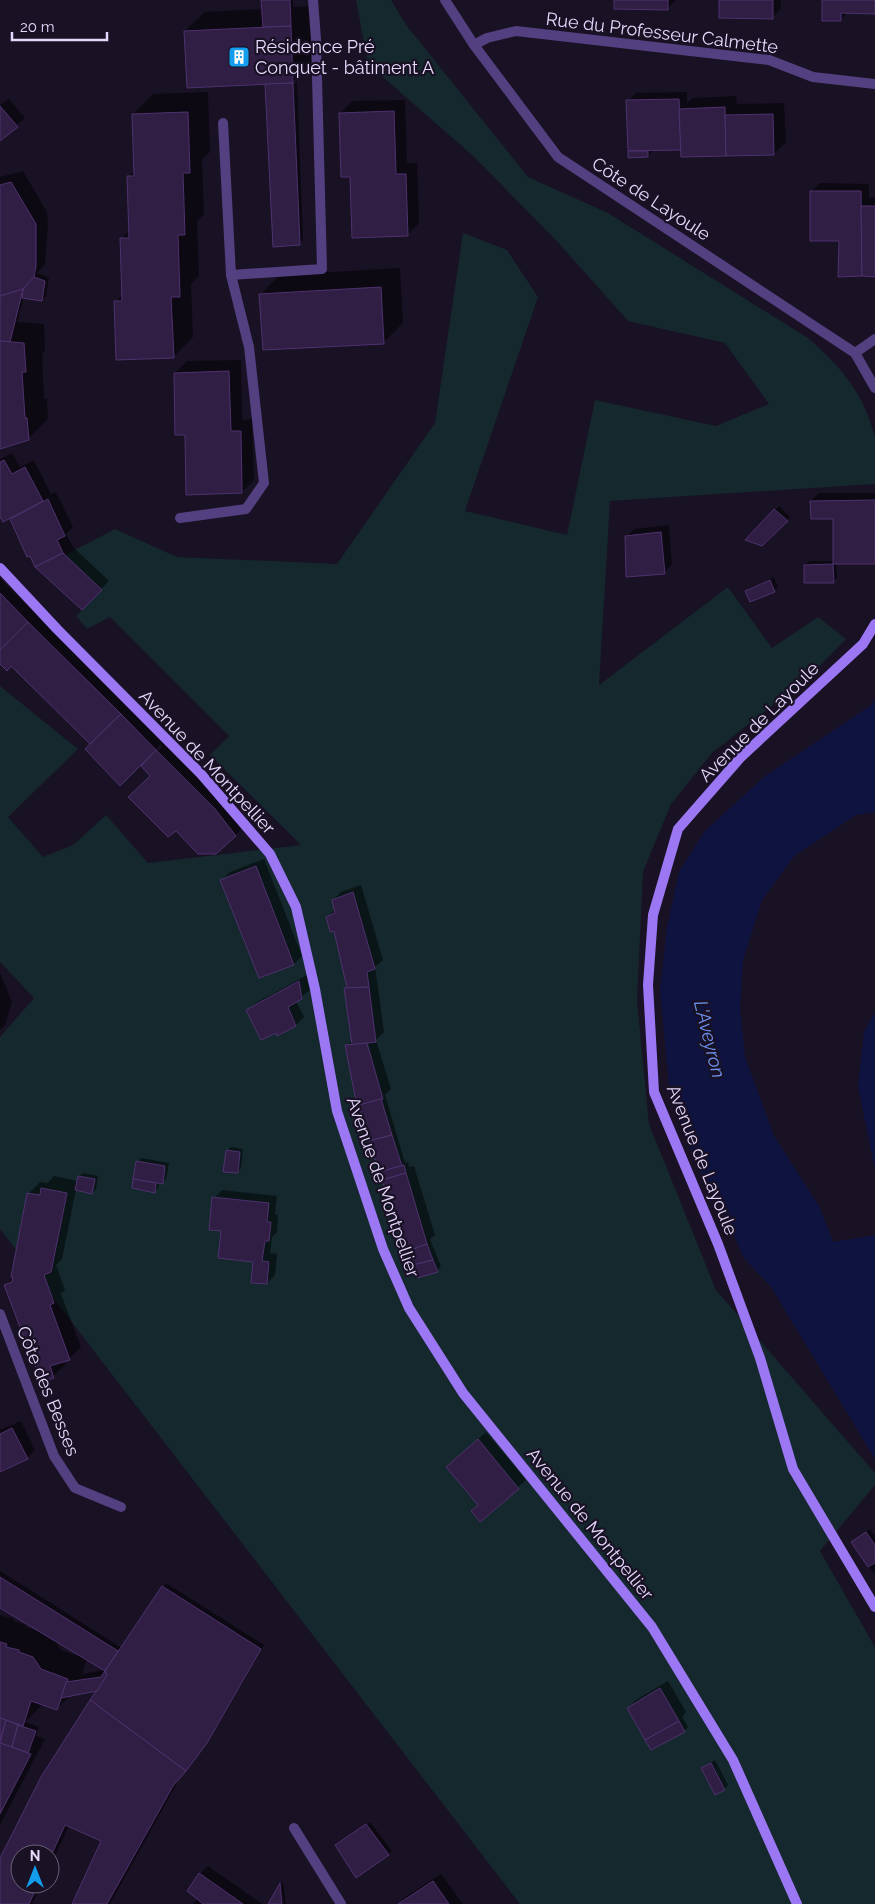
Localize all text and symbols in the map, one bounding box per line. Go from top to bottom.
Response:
street label: Rue du Professeur Calmette [545,8,780,57]
scale bar [12,10,108,42]
text: 20 m [20,18,55,36]
place label: Résidence Pré Conquet - bâtiment A [255,36,434,78]
building icon: Résidence Pré Conquet - bâtiment A [227,45,251,69]
street label: Côte de Layoule [588,153,715,245]
street label: Avenue de Layoule [695,657,823,786]
street label: Avenue de Montpellier [135,685,280,838]
water label: L'Aveyron [690,998,730,1080]
street label: Avenue de Layoule [663,1082,742,1239]
street label: Avenue de Montpellier [343,1094,424,1280]
street label: Côte des Besses [13,1323,84,1459]
street label: Avenue de Montpellier [523,1444,658,1604]
north arrow [10,1844,60,1894]
text: N [30,1848,40,1864]

